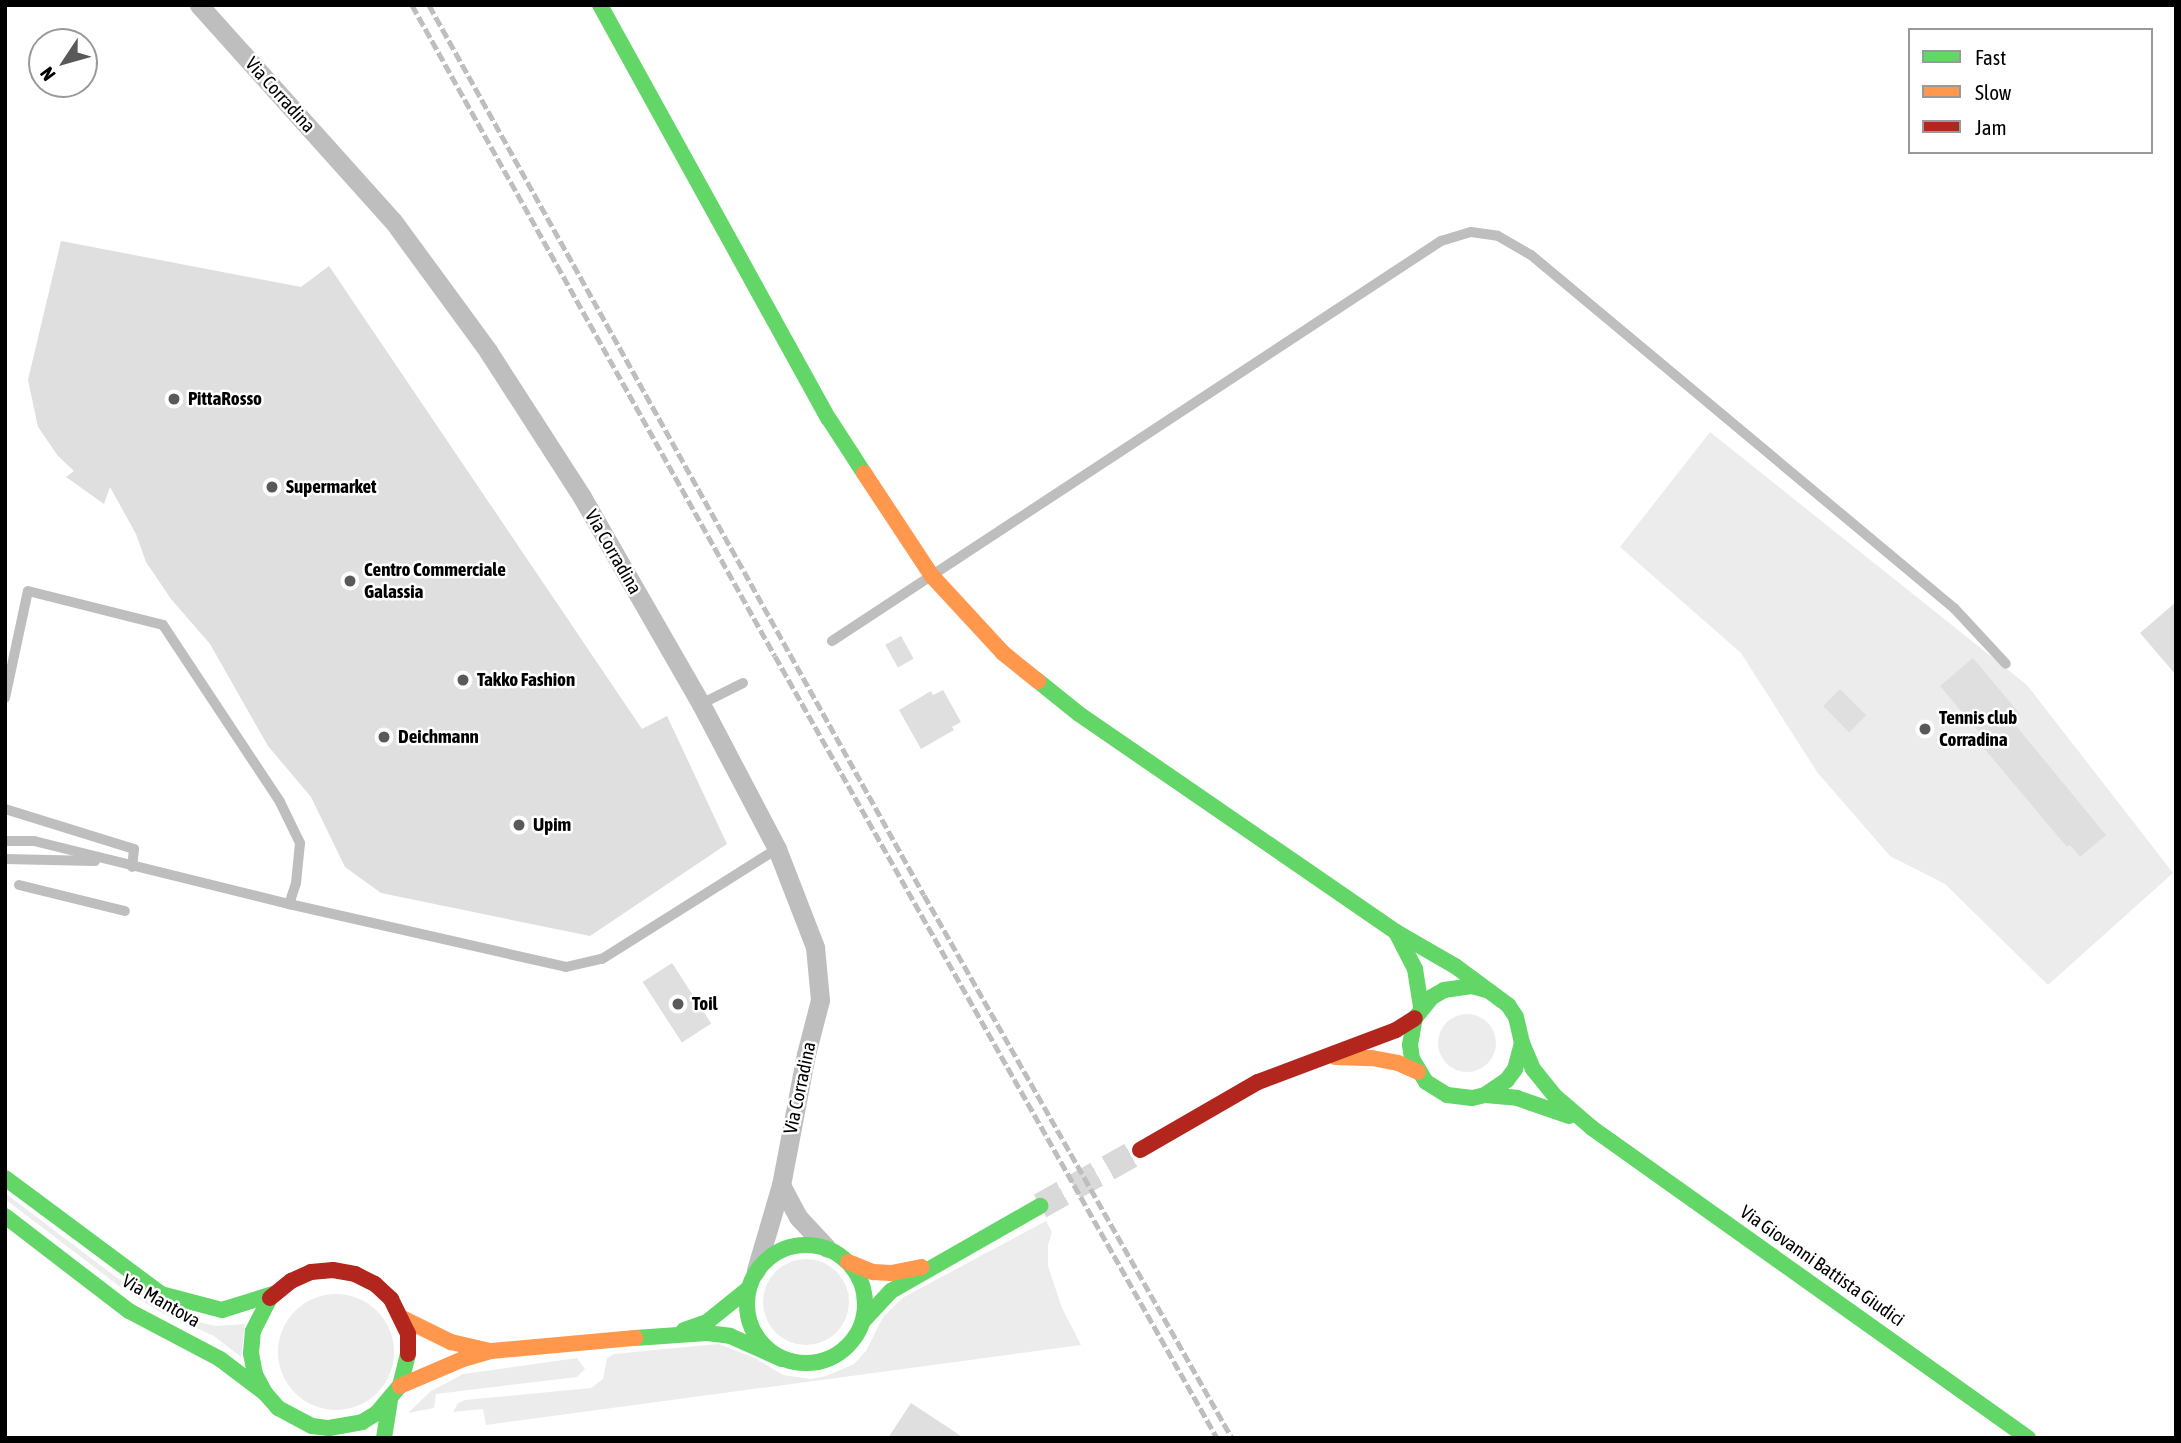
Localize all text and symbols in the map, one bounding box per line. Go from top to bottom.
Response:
north arrow [28,28,98,98]
legend [1908,28,2153,154]
text: Fast [1975,45,2006,69]
street label: Via Corradina [240,53,320,137]
text: N [35,63,60,85]
text: Slow [1975,80,2011,104]
text: Jam [1975,115,2007,139]
place label: PittaRosso [188,388,262,410]
marker: PittaRosso [166,391,182,407]
place label: Supermarket [286,476,377,498]
marker: Supermarket [264,479,280,495]
street label: Via Corradina [580,506,646,598]
place label: Centro Commerciale Galassia [364,559,506,603]
marker: Centro Commerciale Galassia [342,573,358,589]
place label: Takko Fashion [477,669,575,691]
marker: Takko Fashion [455,672,471,688]
place label: Tennis club Corradina [1939,707,2017,751]
marker: Tennis club Corradina [1917,721,1933,737]
place label: Deichmann [398,726,479,748]
marker: Deichmann [376,729,392,745]
place label: Upim [533,814,571,836]
marker: Upim [511,817,527,833]
place label: Toil [692,993,718,1015]
marker: Toil [670,996,686,1012]
street label: Via Corradina [779,1040,821,1136]
street label: Via Giovanni Battista Giudici [1735,1201,1909,1331]
street label: Via Mantova [118,1270,204,1332]

